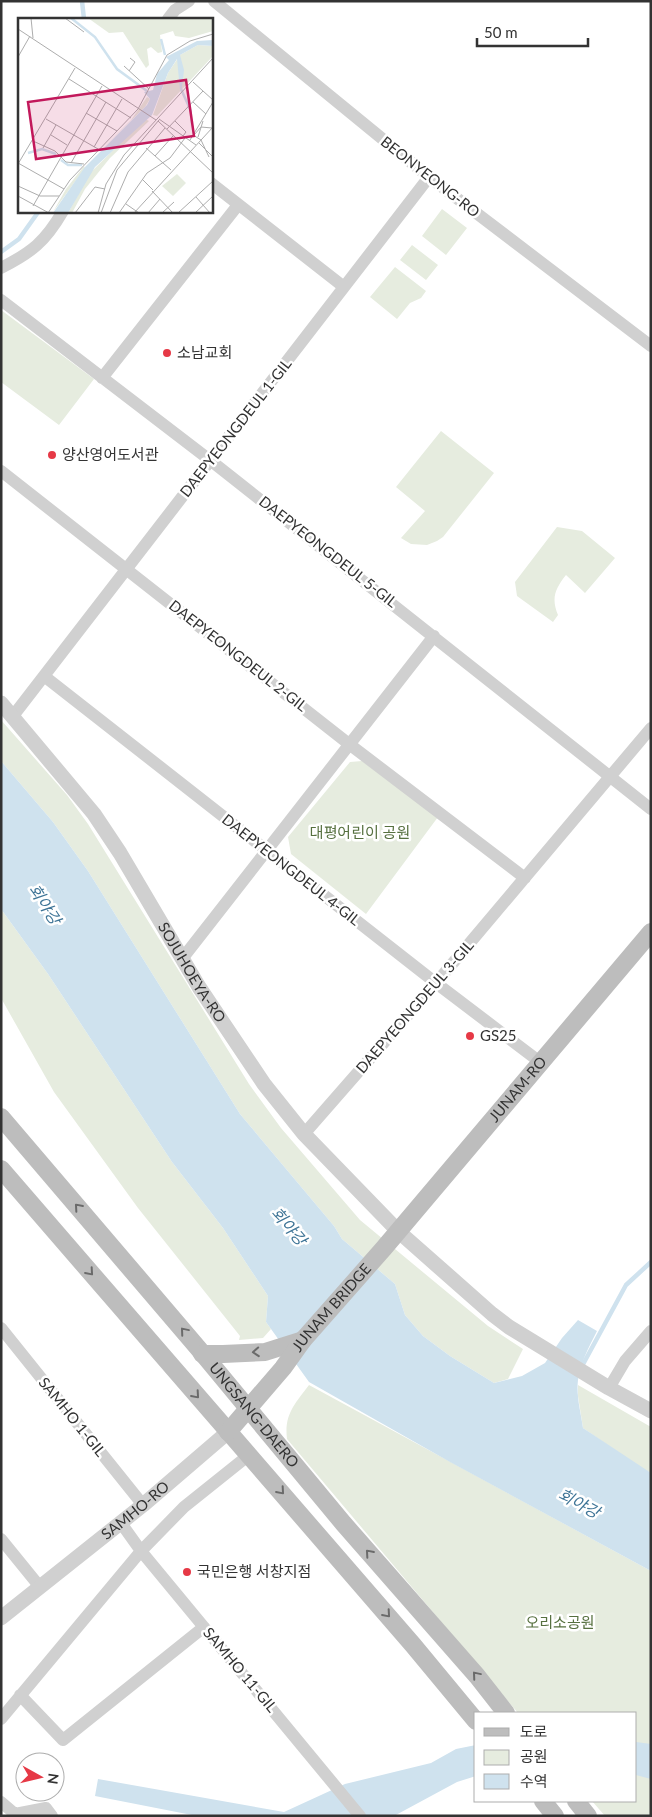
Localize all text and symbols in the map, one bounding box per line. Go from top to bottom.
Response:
scale bar [477,15,588,47]
inset map [18,18,212,212]
text: 50 m [484,23,518,41]
street label: BEONYEONG-RO [378,132,484,220]
place label: 소남교회 [177,343,232,361]
marker: 소남교회 [161,347,173,359]
street label: DAEPYEONGDEUL 1-GIL [176,355,295,500]
place label: 양산영어도서관 [62,445,159,463]
marker: 양산영어도서관 [46,449,58,461]
street label: DAEPYEONGDEUL 5-GIL [256,492,401,611]
street label: DAEPYEONGDEUL 2-GIL [166,596,311,715]
street label: DAEPYEONGDEUL 4-GIL [219,810,364,929]
park label: 대평어린이 공원 [310,823,410,841]
water label: 회야강 [25,880,67,929]
street label: SOJUHOEYA-RO [155,919,230,1026]
street label: DAEPYEONGDEUL 3-GIL [352,936,477,1076]
place label: GS25 [480,1026,517,1044]
marker: GS25 [464,1030,476,1042]
street label: JUNAM-RO [485,1052,550,1125]
water label: 회야강 [268,1203,313,1250]
one-way arrow [76,1204,84,1213]
street label: JUNAM BRIDGE [288,1259,374,1355]
one-way arrow [85,1267,94,1276]
one-way arrow [180,1327,189,1336]
one-way arrow [252,1347,260,1358]
street label: UNGSANG-DAERO [206,1359,303,1471]
street label: SAMHO 1-GIL [35,1373,110,1460]
one-way arrow [191,1390,200,1399]
street label: SAMHO-RO [97,1477,172,1543]
water label: 회야강 [555,1484,605,1522]
one-way arrow [275,1486,284,1495]
one-way arrow [366,1549,375,1558]
place label: 국민은행 서창지점 [197,1562,311,1580]
marker: 국민은행 서창지점 [181,1566,193,1578]
one-way arrow [381,1609,390,1618]
park label: 오리소공원 [525,1613,595,1631]
street label: SAMHO 11-GIL [200,1623,282,1716]
one-way arrow [474,1672,482,1681]
legend [474,1712,637,1802]
text: 도로 [520,1722,548,1740]
text: 공원 [520,1747,548,1765]
north arrow [15,1752,65,1802]
text: N [44,1772,63,1785]
text: 수역 [520,1772,548,1790]

